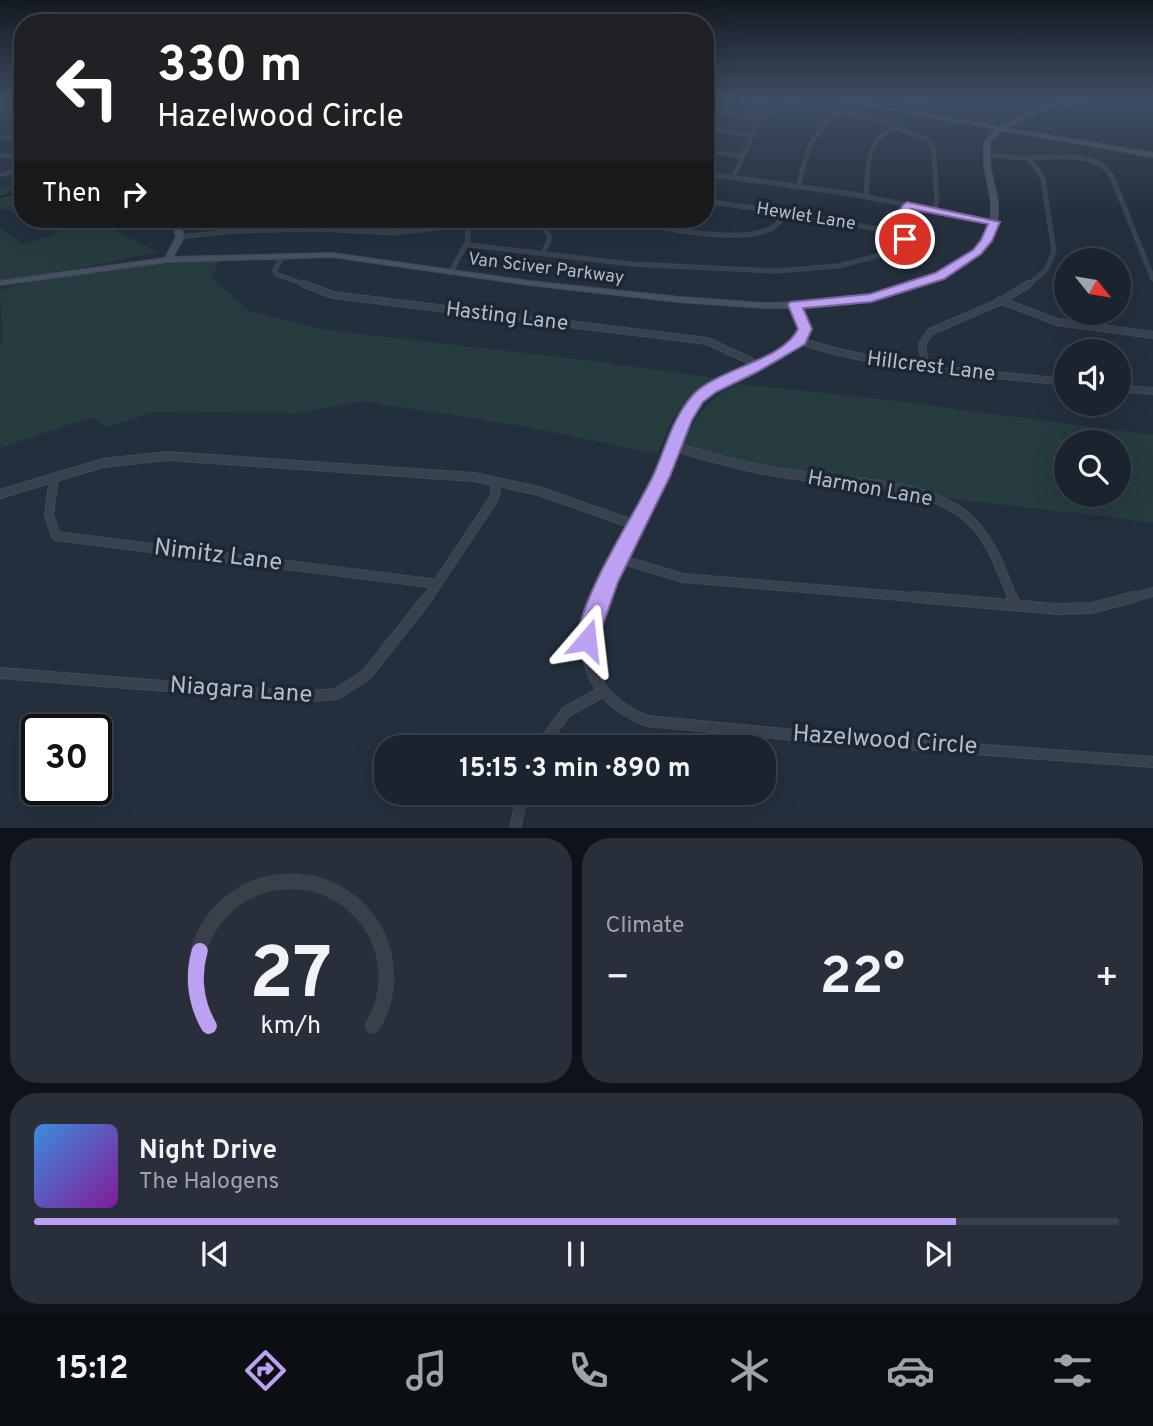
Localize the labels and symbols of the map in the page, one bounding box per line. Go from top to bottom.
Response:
street label: Hewlet Lane [755,198,857,236]
pin [875,209,935,269]
street label: Van Sciver Parkway [467,248,625,290]
north arrow [1054,248,1130,326]
street label: Hasting Lane [444,296,570,338]
street label: Hillcrest Lane [865,346,997,388]
street label: Harmon Lane [805,465,935,513]
street label: Nimitz Lane [152,533,284,579]
position arrow [550,603,624,677]
street label: Niagara Lane [169,671,313,711]
speed limit sign: 30 [21,714,112,805]
street label: Hazelwood Circle [792,720,978,762]

